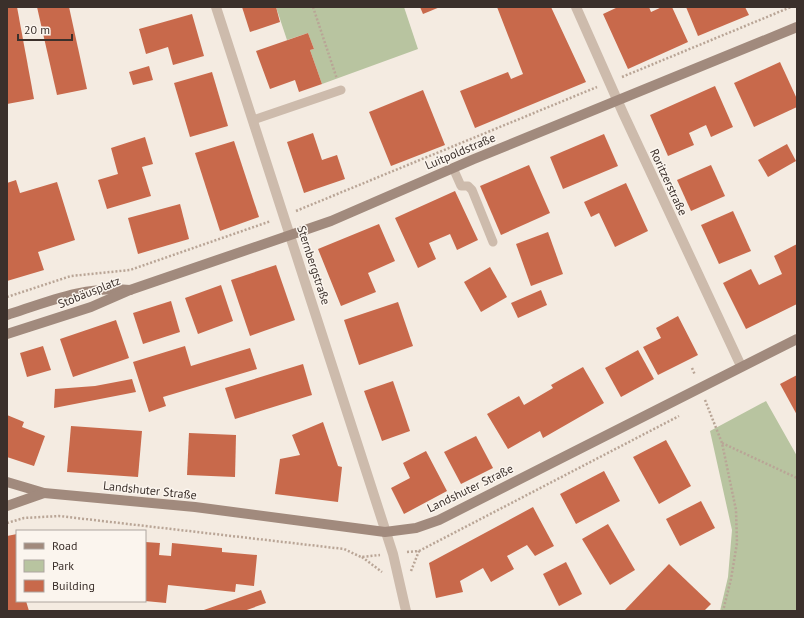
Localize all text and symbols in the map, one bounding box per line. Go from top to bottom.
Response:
scale bar [18,16,72,42]
text: 20 m [24,22,50,37]
street label: Luitpoldstraße [423,129,497,173]
street label: Roritzerstraße [647,146,691,218]
street label: Sternbergstraße [294,223,334,307]
street label: Stobäusplatz [56,273,122,311]
street label: Landshuter Straße [424,461,516,515]
street label: Landshuter Straße [102,478,198,502]
legend [16,530,146,602]
text: Road [52,538,77,553]
text: Park [52,558,74,573]
text: Building [52,578,95,593]

